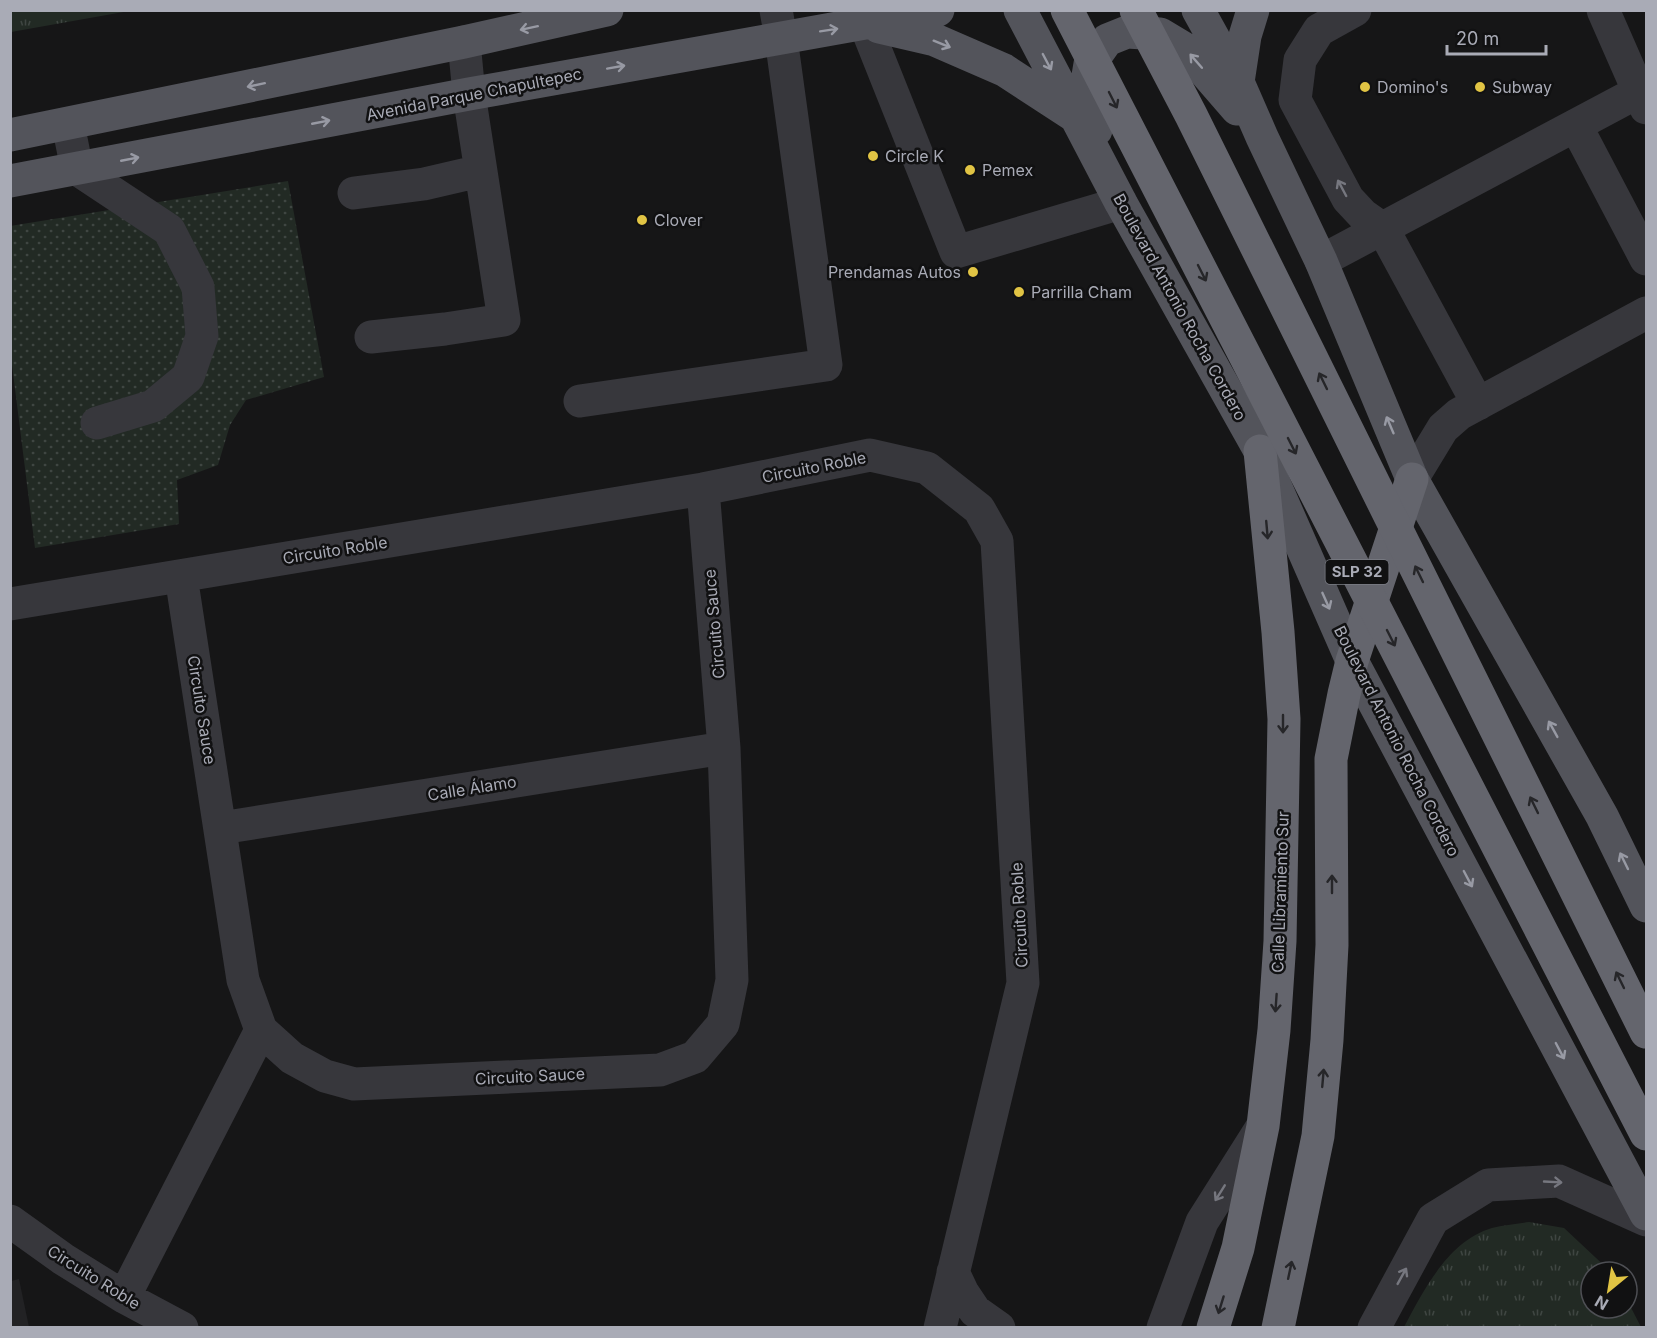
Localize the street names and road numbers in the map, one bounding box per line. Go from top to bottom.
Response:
street label: Avenida Parque Chapultepec [365,63,583,125]
street label: Boulevard Antonio Rocha Cordero [1109,190,1251,424]
street label: Circuito Roble [760,447,868,487]
street label: Circuito Roble [281,532,389,568]
road number: SLP 32 [1326,560,1388,584]
street label: Circuito Sauce [699,568,729,680]
street label: Boulevard Antonio Rocha Cordero [1330,622,1464,860]
street label: Circuito Sauce [184,654,220,766]
street label: Calle Álamo [426,771,518,805]
street label: Calle Libramiento Sur [1267,811,1293,973]
street label: Circuito Roble [1006,862,1032,968]
street label: Circuito Sauce [474,1063,586,1089]
street label: Circuito Roble [44,1241,144,1313]

